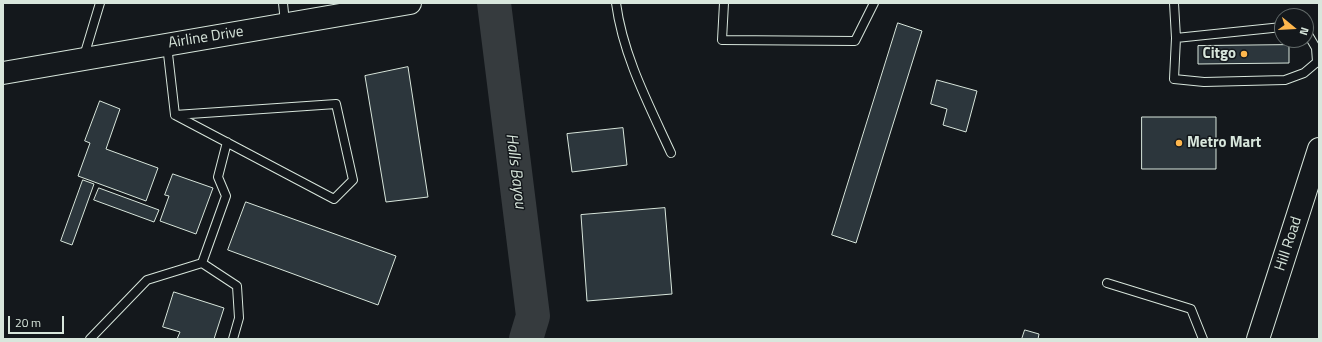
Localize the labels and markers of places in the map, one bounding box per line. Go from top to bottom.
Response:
place label: Citgo [1203,45,1236,63]
marker: Citgo [1239,49,1249,59]
place label: Metro Mart [1187,134,1261,152]
marker: Metro Mart [1174,138,1184,148]

